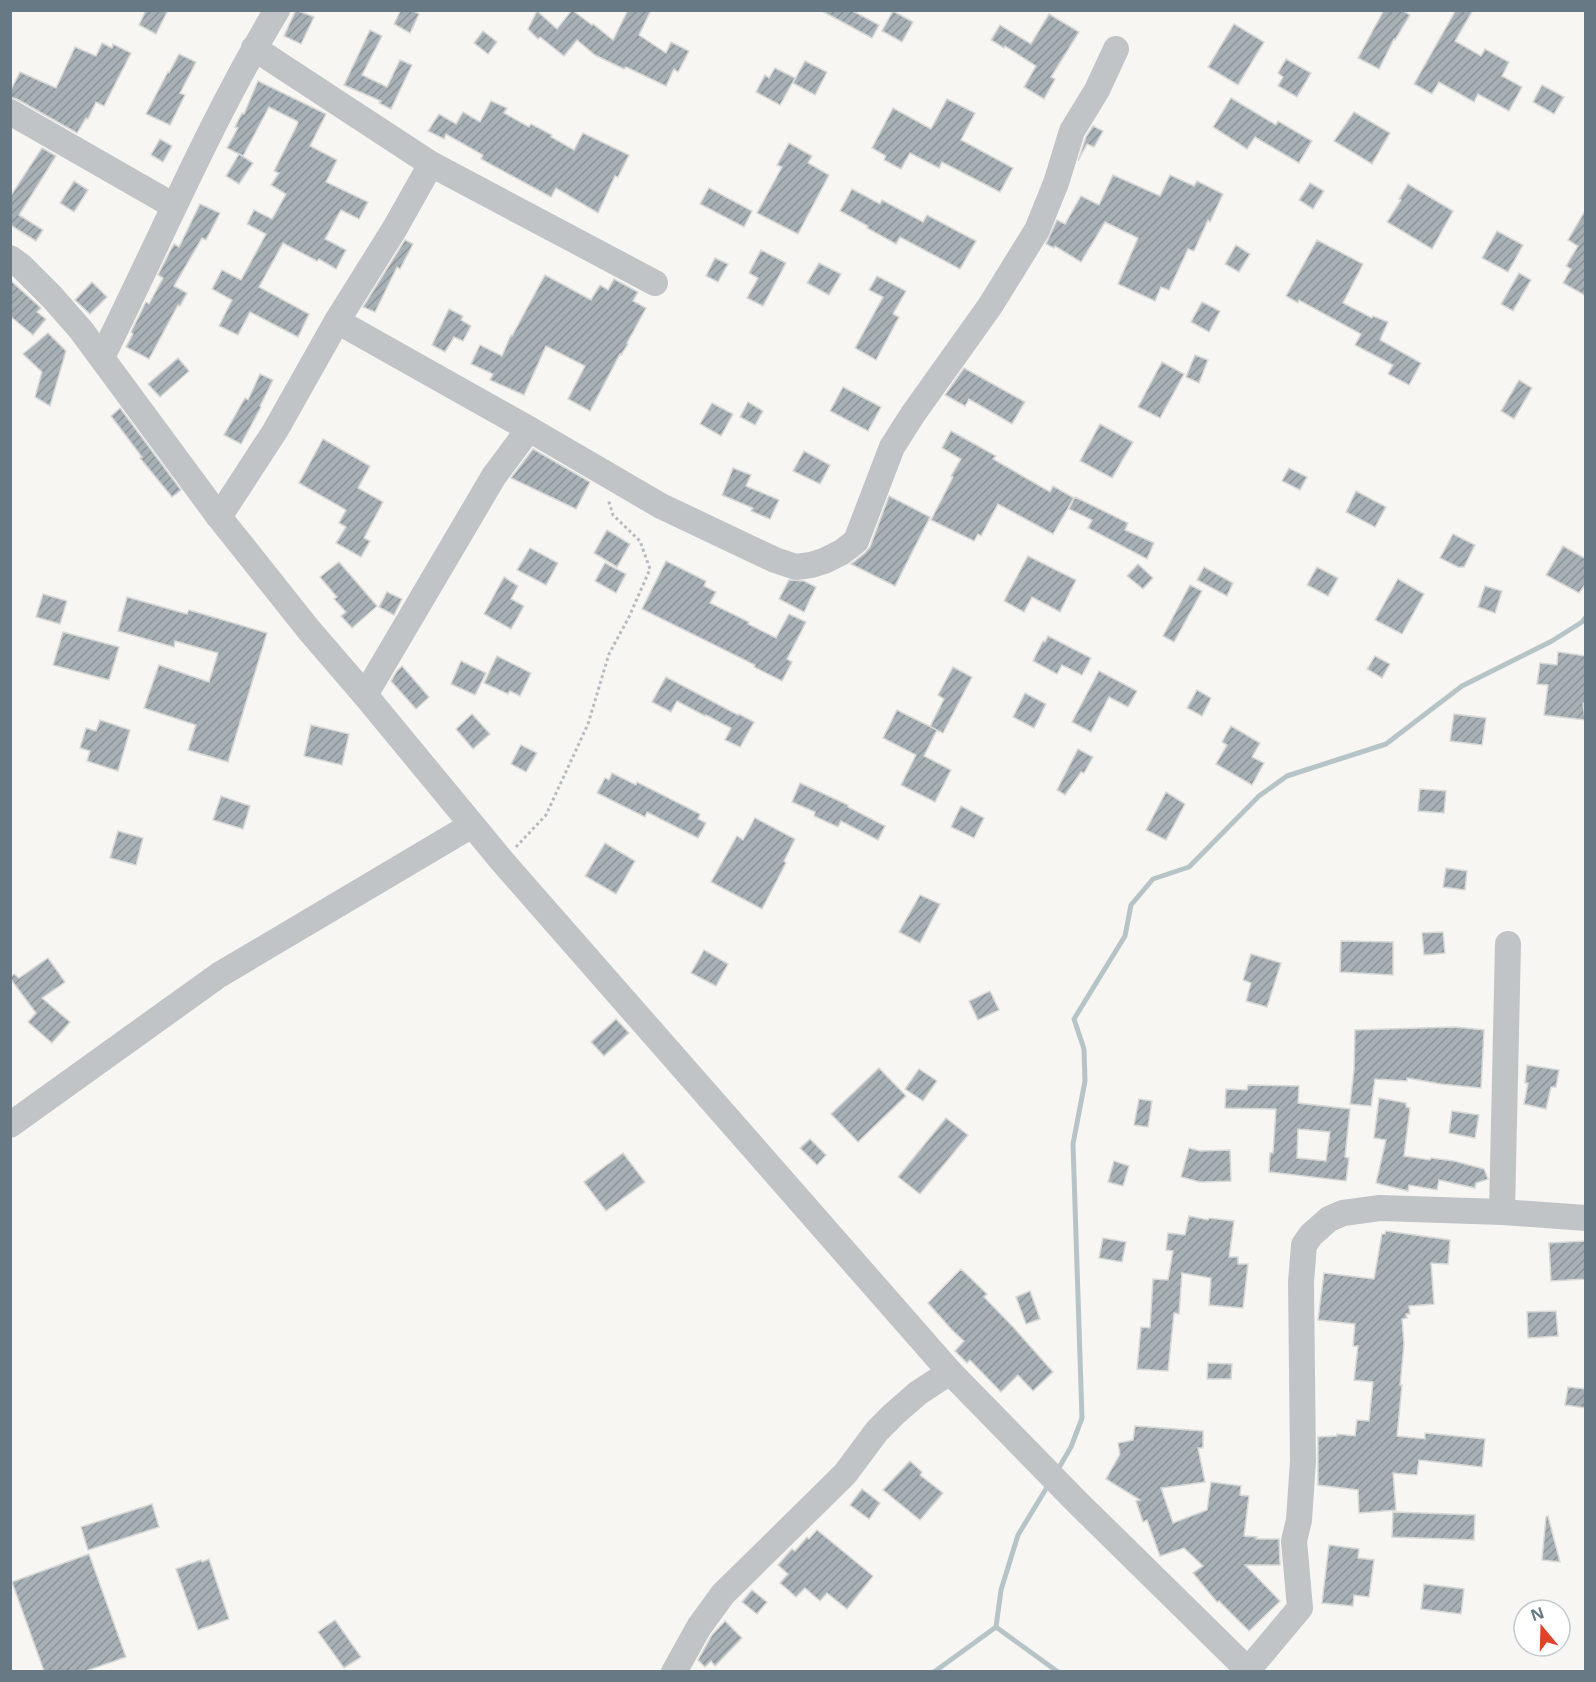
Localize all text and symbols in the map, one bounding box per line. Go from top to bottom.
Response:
north arrow [1512,1598,1572,1658]
text: N [1527,1601,1547,1626]

